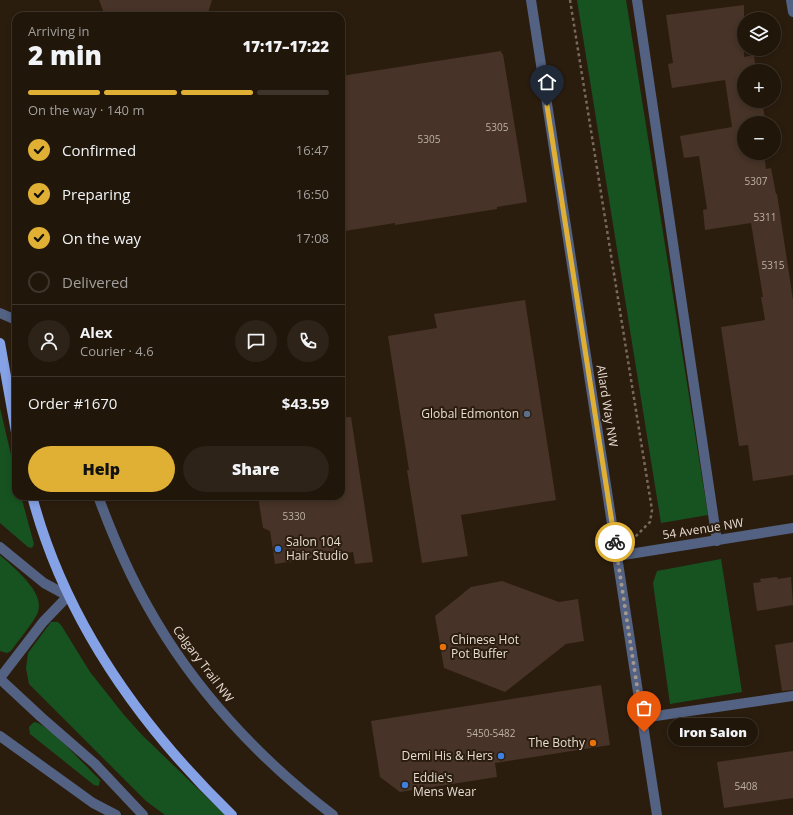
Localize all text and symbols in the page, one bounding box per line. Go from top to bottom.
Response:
map controls [737,12,781,160]
button: layers [737,12,781,56]
text: Arriving in [28,22,90,40]
text: 17:17–17:22 [243,36,329,56]
text: 2 min [28,37,102,73]
button: + [737,64,781,108]
pin [530,65,564,106]
icon: home [536,71,558,93]
text: On the way · 140 m [28,101,144,119]
button: − [737,116,781,160]
house number: 5305 [486,120,509,134]
house number: 5305 [418,132,441,146]
icon: check [28,139,50,161]
text: Confirmed [62,140,136,160]
text: 16:47 [296,141,329,159]
house number: 5307 [745,174,768,188]
icon: check [28,183,50,205]
text: Preparing [62,184,130,204]
text: 16:50 [296,185,329,203]
house number: 5311 [754,210,776,224]
icon: check [28,227,50,249]
text: On the way [62,228,141,248]
text: 17:08 [296,229,329,247]
house number: 5315 [762,258,785,272]
text: Delivered [62,272,129,292]
button: person [28,320,70,362]
button: chat [235,320,277,362]
button: phone [287,320,329,362]
text: Alex [80,322,112,342]
text: Courier · 4.6 [80,342,154,360]
street label: Allard Way NW [593,364,622,448]
text: Order #1670 [28,393,117,413]
text: $43.59 [282,393,329,413]
place label: Global Edmonton [421,405,519,422]
marker: Global Edmonton [522,409,532,419]
button: Help [28,446,175,492]
button: Share [183,446,329,492]
house number: 5330 [283,509,306,523]
street label: 54 Avenue NW [661,514,745,543]
courier [595,522,635,562]
icon: bike [604,531,626,553]
place label: Salon 104 Hair Studio [286,533,348,564]
marker: Salon 104 Hair Studio [273,544,283,554]
street label: Calgary Trail NW [169,622,238,706]
place label: Chinese Hot Pot Buffer [451,631,519,662]
marker: Chinese Hot Pot Buffer [438,642,448,652]
pin [627,691,661,732]
icon: bag [633,697,655,719]
callout: Iron Salon [668,718,758,746]
text: Iron Salon [679,723,747,741]
house number: 5450-5482 [467,726,516,740]
place label: The Bothy [529,734,586,751]
marker: The Bothy [588,738,598,748]
place label: Demi His & Hers [402,747,493,764]
marker: Demi His & Hers [496,751,506,761]
place label: Eddie's Mens Wear [413,769,476,800]
house number: 5408 [735,779,758,793]
marker: Eddie's Mens Wear [400,780,410,790]

